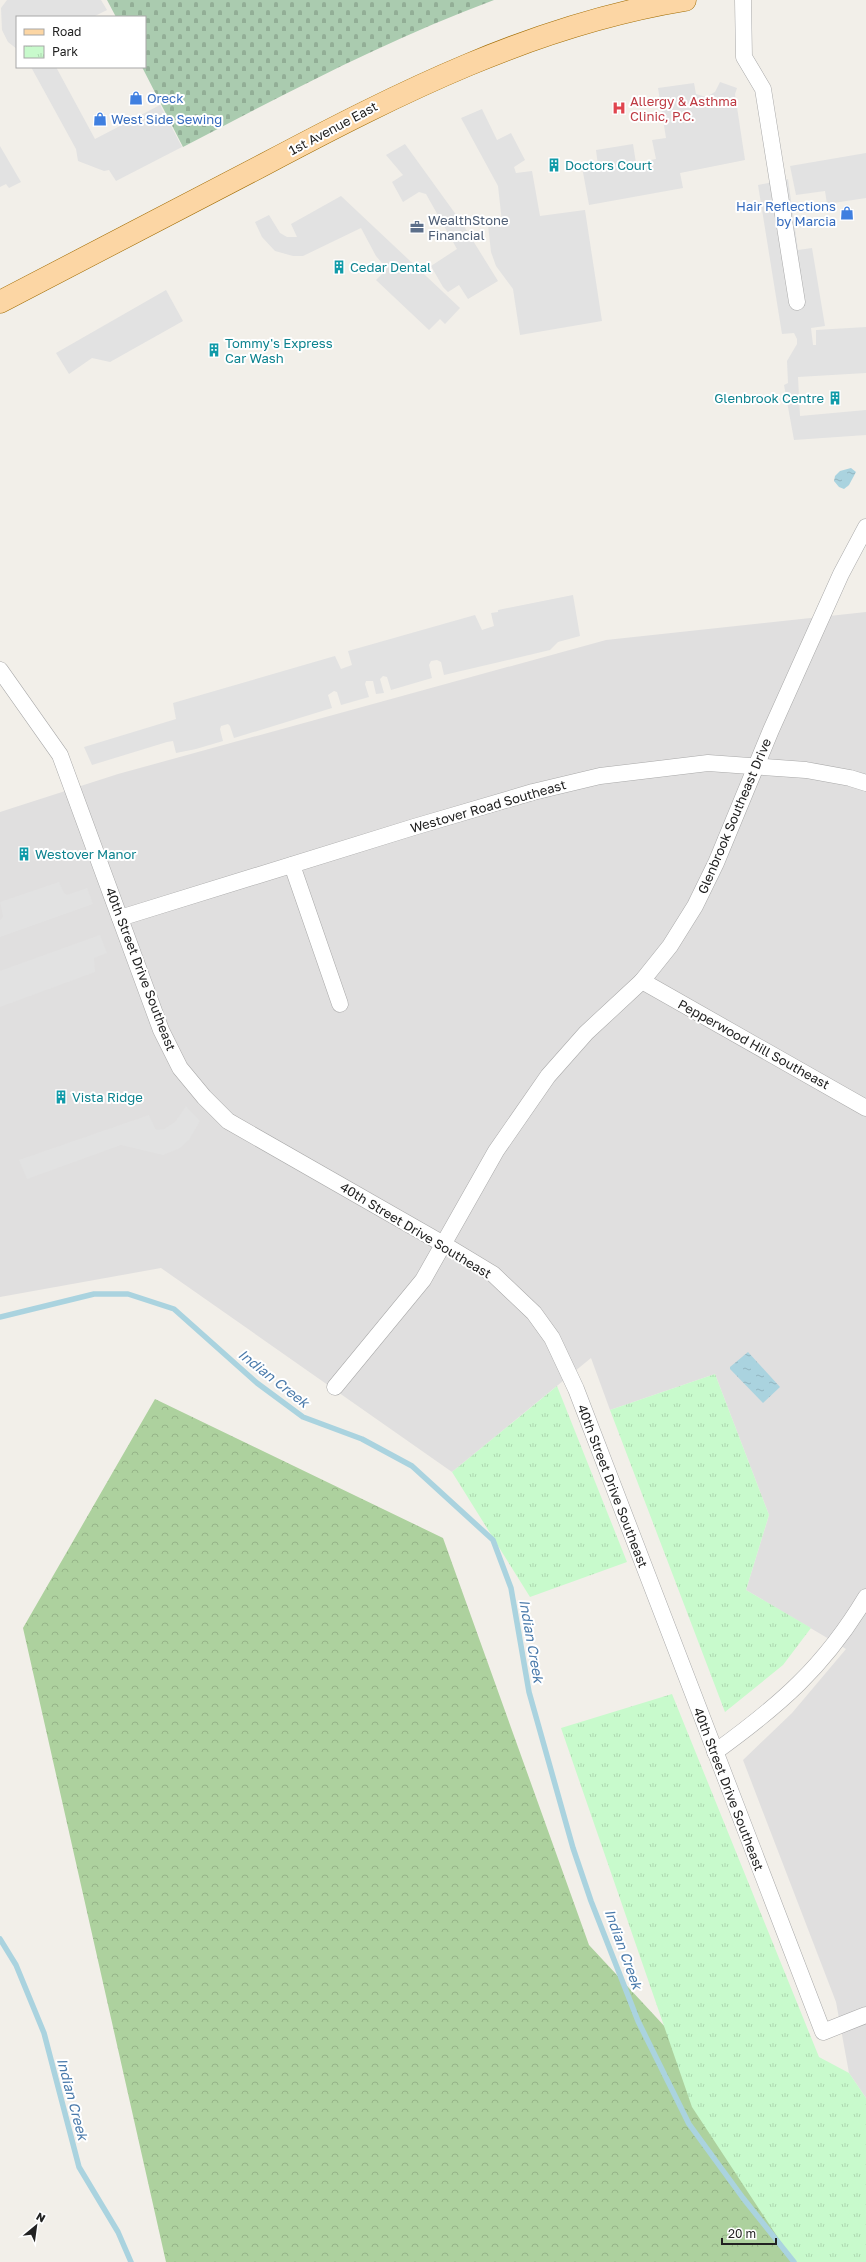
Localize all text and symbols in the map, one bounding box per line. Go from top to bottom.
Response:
legend [16,16,146,68]
text: Road [52,24,81,39]
text: Park [52,44,78,59]
shop icon: Oreck [128,90,144,106]
place label: Oreck [147,90,184,106]
place label: Allergy & Asthma Clinic, P.C. [630,93,737,124]
street label: 1st Avenue East [286,98,380,158]
hospital icon: Allergy & Asthma Clinic, P.C. [611,100,627,116]
shop icon: West Side Sewing [92,111,108,127]
place label: West Side Sewing [111,111,222,127]
building icon: Doctors Court [546,157,562,173]
place label: Doctors Court [565,157,652,173]
place label: Hair Reflections by Marcia [736,198,836,229]
shop icon: Hair Reflections by Marcia [839,205,855,221]
place label: WealthStone Financial [428,212,509,243]
office icon: WealthStone Financial [409,219,425,235]
building icon: Cedar Dental [331,259,347,275]
place label: Cedar Dental [350,259,431,275]
place label: Tommy's Express Car Wash [225,335,333,366]
building icon: Tommy's Express Car Wash [206,342,222,358]
place label: Glenbrook Centre [714,390,824,406]
building icon: Glenbrook Centre [827,390,843,406]
street label: Glenbrook Southeast Drive [694,736,774,896]
street label: Westover Road Southeast [408,776,568,836]
building icon: Westover Manor [16,846,32,862]
place label: Westover Manor [35,846,136,862]
street label: 40th Street Drive Southeast [102,885,180,1053]
street label: Pepperwood Hill Southeast [675,996,833,1092]
building icon: Vista Ridge [53,1089,69,1105]
place label: Vista Ridge [72,1089,143,1105]
street label: 40th Street Drive Southeast [337,1178,495,1282]
water label: Indian Creek [236,1345,314,1412]
street label: 40th Street Drive Southeast [574,1402,652,1570]
water label: Indian Creek [516,1598,548,1686]
street label: 40th Street Drive Southeast [690,1705,768,1873]
water label: Indian Creek [602,1906,647,1994]
water label: Indian Creek [54,2056,93,2144]
north arrow [16,2206,56,2246]
text: N [34,2209,48,2225]
scale bar [722,2220,776,2246]
text: 20 m [728,2226,756,2241]

